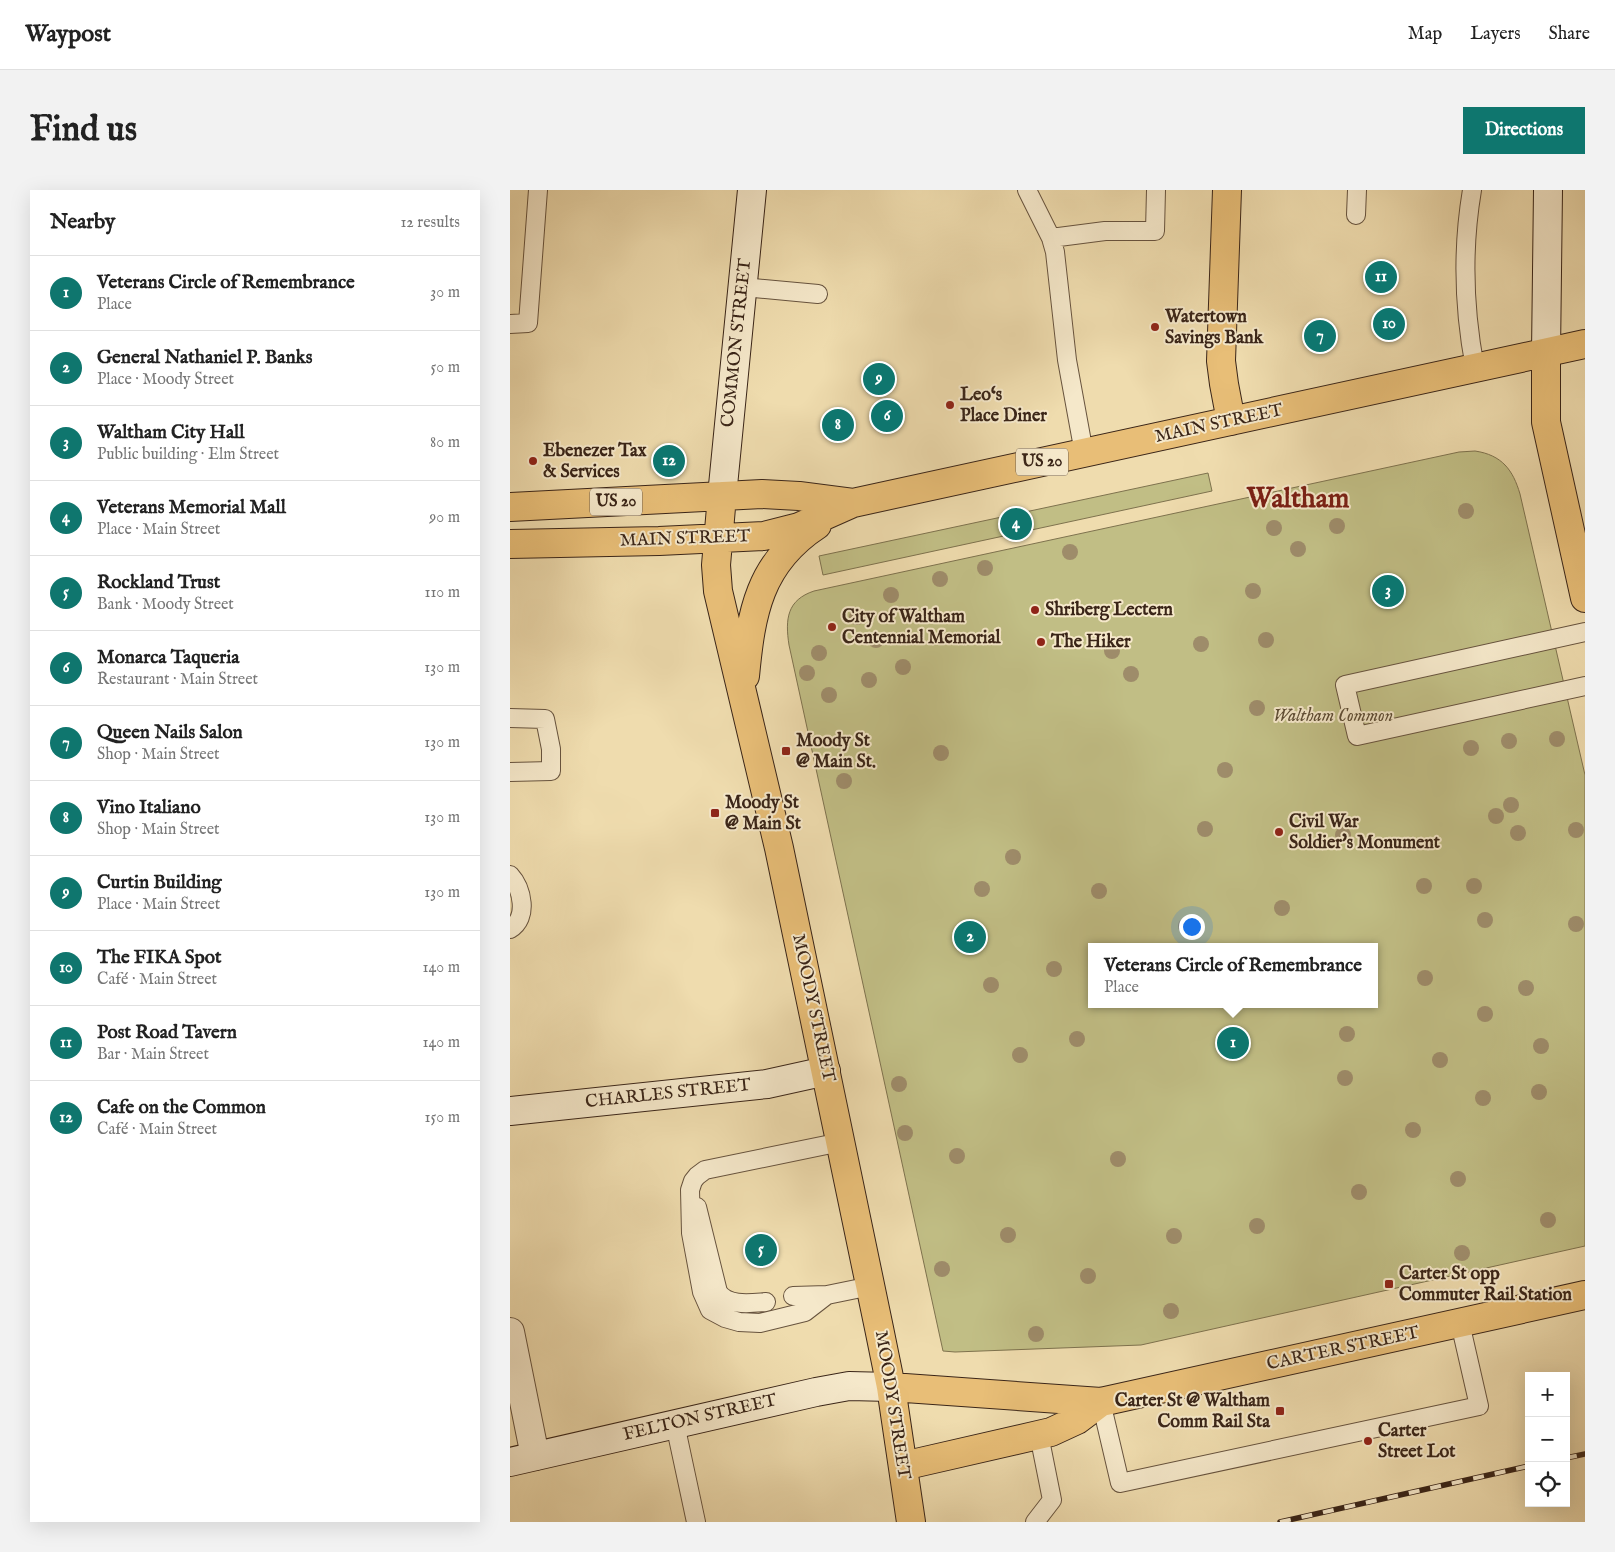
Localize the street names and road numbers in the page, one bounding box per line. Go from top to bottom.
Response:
street label: COMMON STREET [717,258,757,428]
street label: MAIN STREET [1153,399,1285,449]
road number: US 20 [1016,448,1068,476]
road number: US 20 [590,488,642,516]
street label: MAIN STREET [619,525,751,553]
street label: MOODY STREET [786,932,840,1084]
street label: CHARLES STREET [584,1074,752,1114]
street label: CARTER STREET [1265,1322,1421,1376]
street label: MOODY STREET [869,1329,915,1481]
street label: FELTON STREET [621,1389,779,1447]

